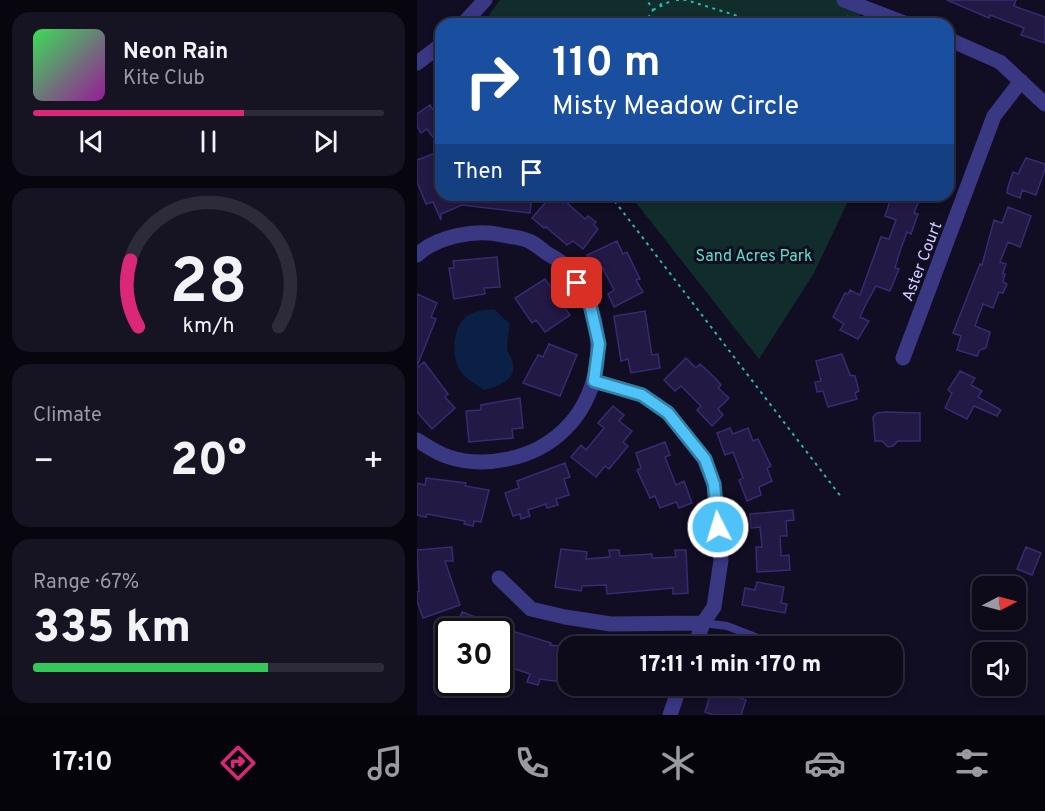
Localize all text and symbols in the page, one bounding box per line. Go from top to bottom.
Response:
text: 110 m [552,38,661,91]
text: Neon Rain [123,39,228,66]
icon: right [453,42,531,120]
text: Kite Club [123,66,205,92]
text: Misty Meadow Circle [552,90,799,124]
icon: previous [75,125,108,158]
icon: pause [192,125,225,158]
icon: next [309,125,342,158]
icon: arrive [515,156,548,189]
text: Then [453,159,503,186]
street label: Aster Court [899,219,947,304]
text: 28 [170,246,247,325]
park label: Sand Acres Park [696,247,812,267]
pin [551,257,602,308]
icon: arrive [560,266,593,299]
text: km/h [182,313,235,340]
text: Climate [33,403,102,429]
text: 20° [170,434,247,491]
text: − [33,442,54,484]
text: + [363,442,384,484]
position arrow [686,495,750,559]
text: Range · 67% [33,570,139,596]
north arrow [972,576,1026,630]
map controls [972,576,1026,696]
text: 335 km [33,601,191,658]
speed limit sign: 30 [435,618,513,696]
button: sound [972,642,1026,696]
text: 17:11 · 1 min · 170 m [640,652,821,679]
icon: directions [217,742,259,784]
icon: music [364,742,406,784]
icon: phone [511,742,553,784]
icon: climate [657,742,699,784]
icon: car [804,742,846,784]
icon: filters [951,742,993,784]
text: 17:10 [52,746,113,780]

